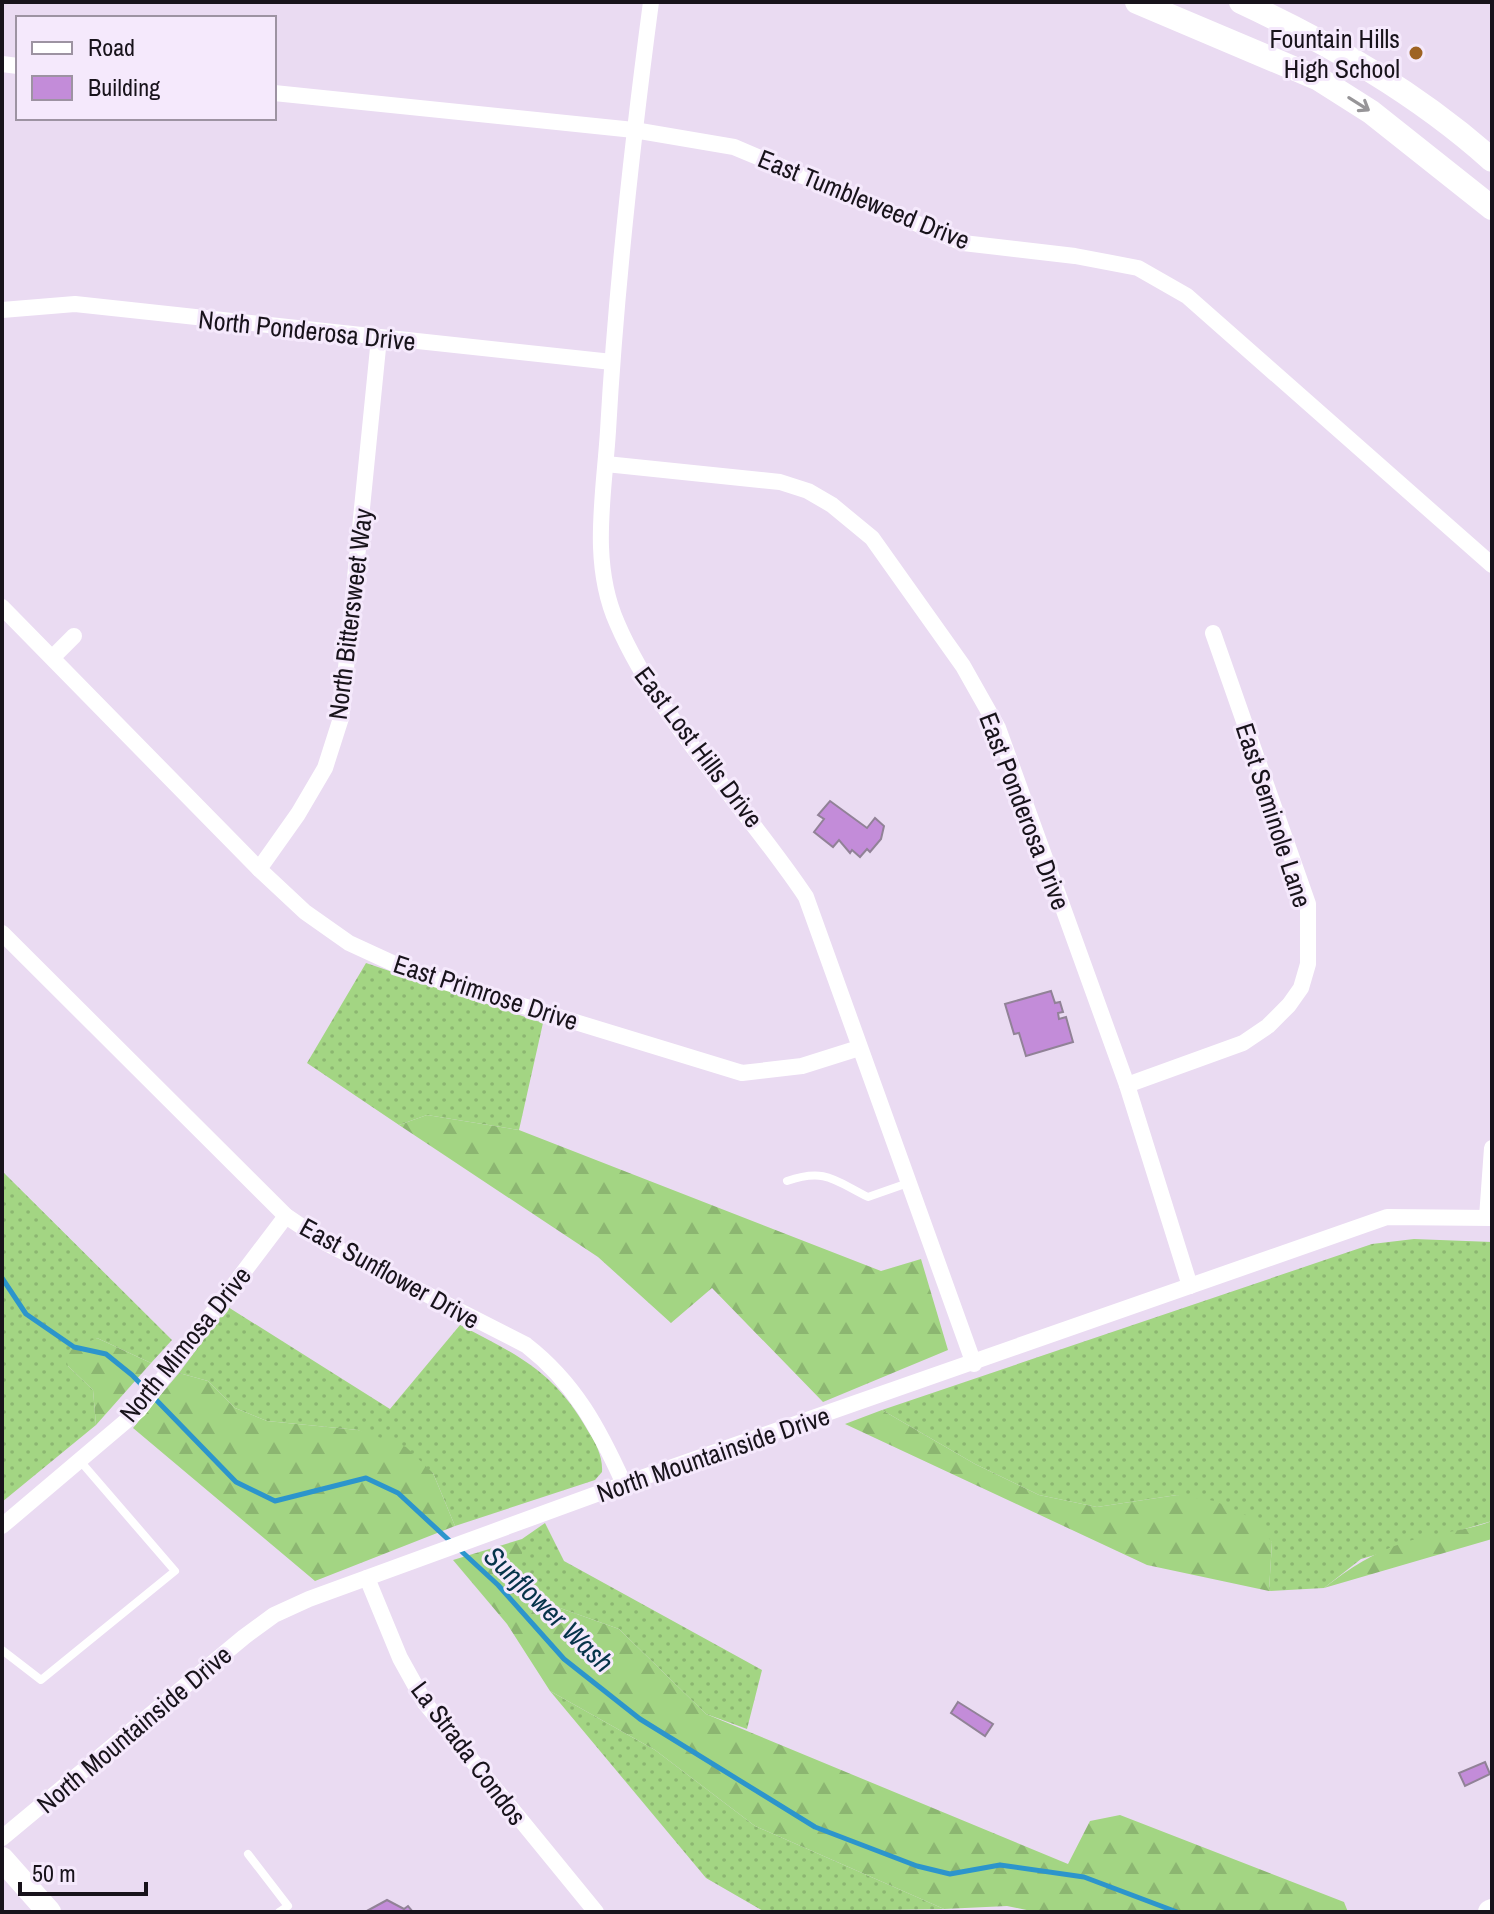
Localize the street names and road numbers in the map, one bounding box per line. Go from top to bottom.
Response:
street label: East Tumbleweed Drive [753,141,975,257]
street label: North Ponderosa Drive [197,301,417,359]
street label: North Bittersweet Way [320,506,380,722]
street label: East Lost Hills Drive [627,659,771,835]
street label: East Ponderosa Drive [971,707,1079,915]
street label: East Seminole Lane [1228,718,1320,912]
street label: East Primrose Drive [389,946,583,1038]
street label: East Sunflower Drive [294,1209,486,1337]
street label: North Mimosa Drive [111,1259,259,1429]
street label: North Mountainside Drive [592,1398,834,1510]
street label: North Mountainside Drive [29,1637,239,1821]
street label: La Strada Condos [403,1674,535,1832]

